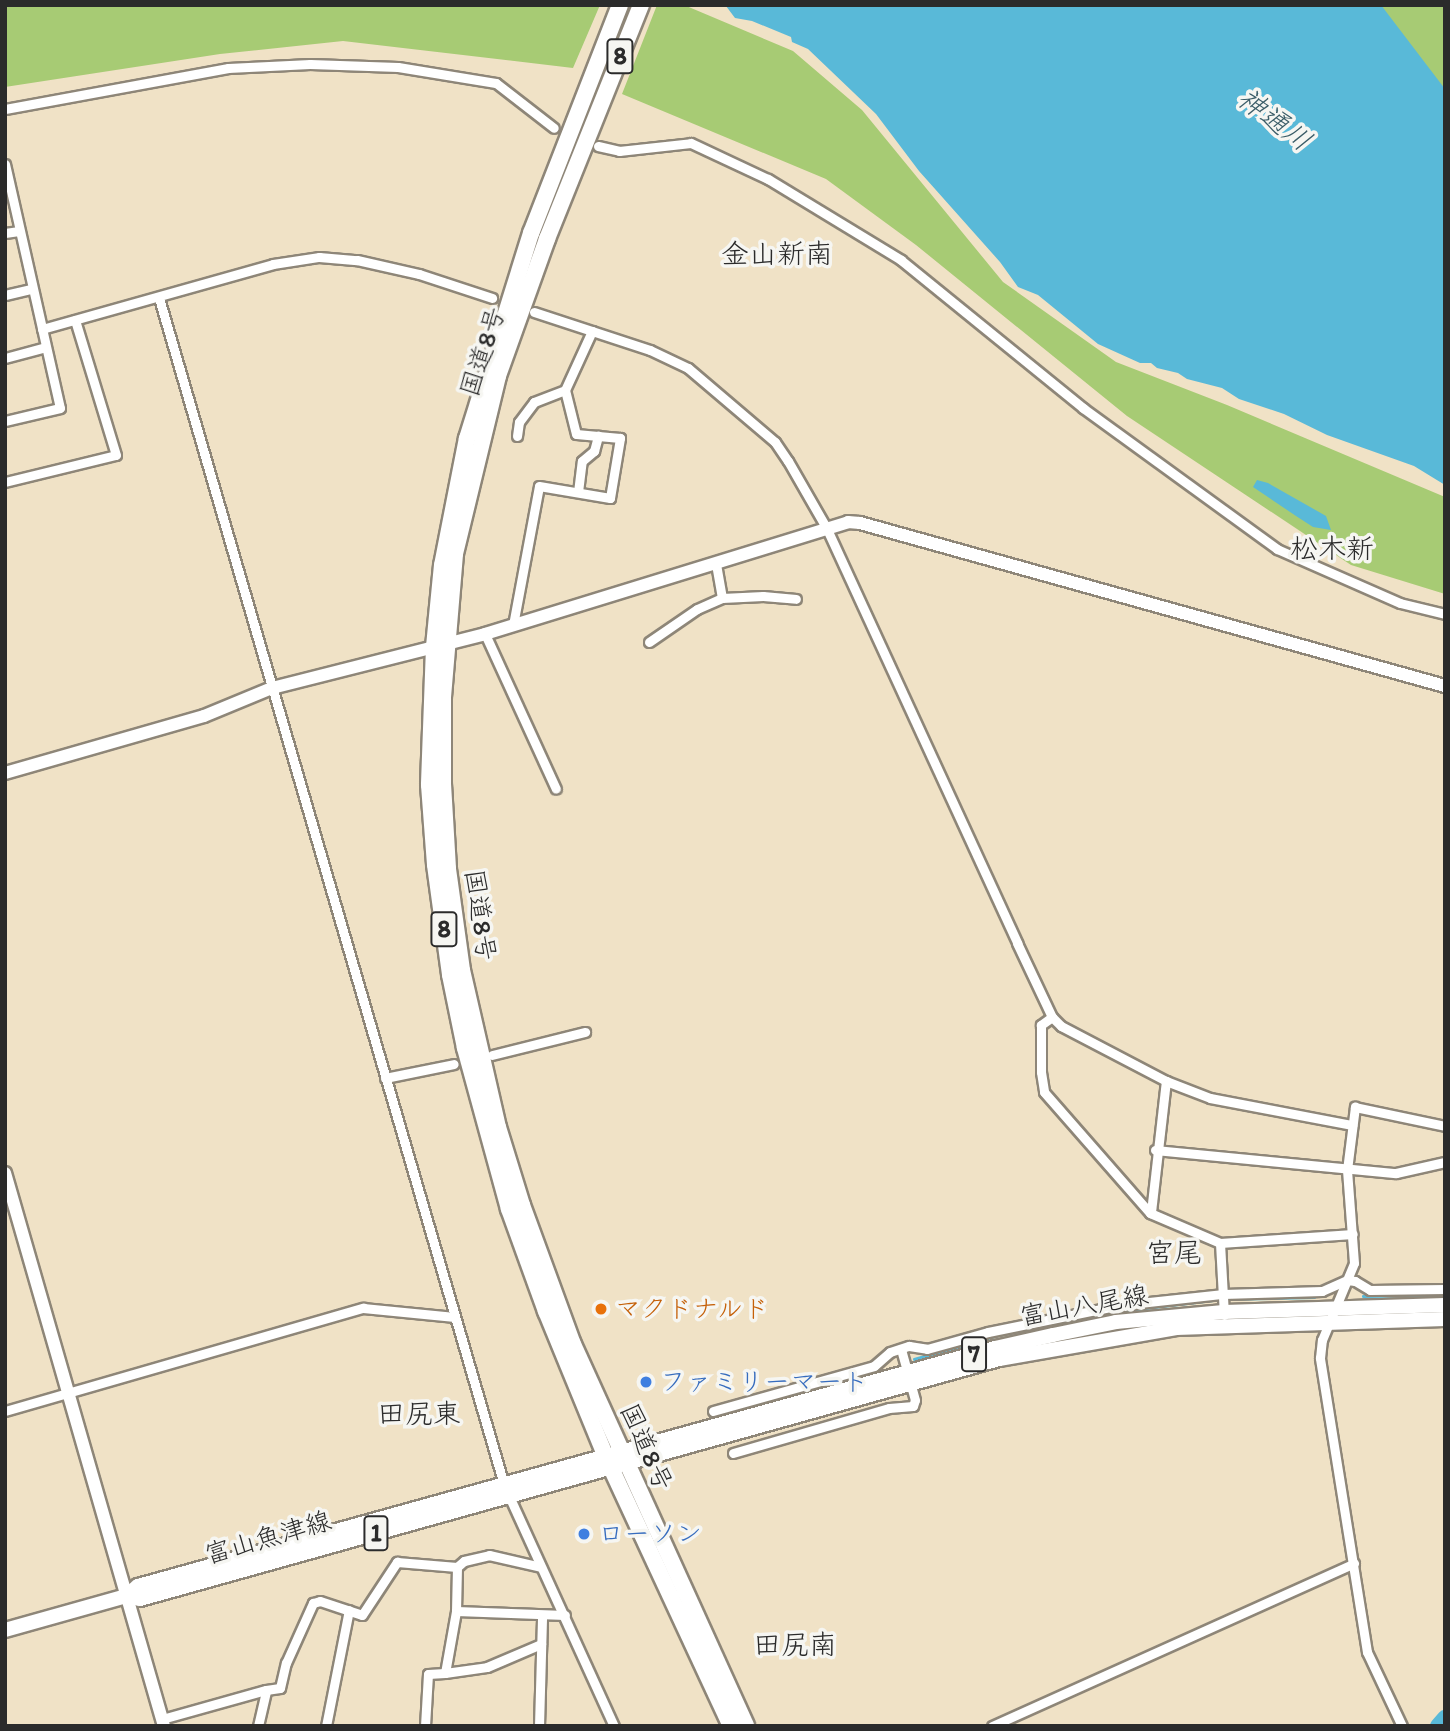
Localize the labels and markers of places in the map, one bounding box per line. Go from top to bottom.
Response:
place label: マクドナルド [615,1293,771,1325]
marker: マクドナルド [593,1301,609,1317]
place label: ファミリーマート [660,1366,868,1398]
marker: ファミリーマート [638,1374,654,1390]
place label: ローソン [598,1518,702,1550]
marker: ローソン [576,1526,592,1542]

